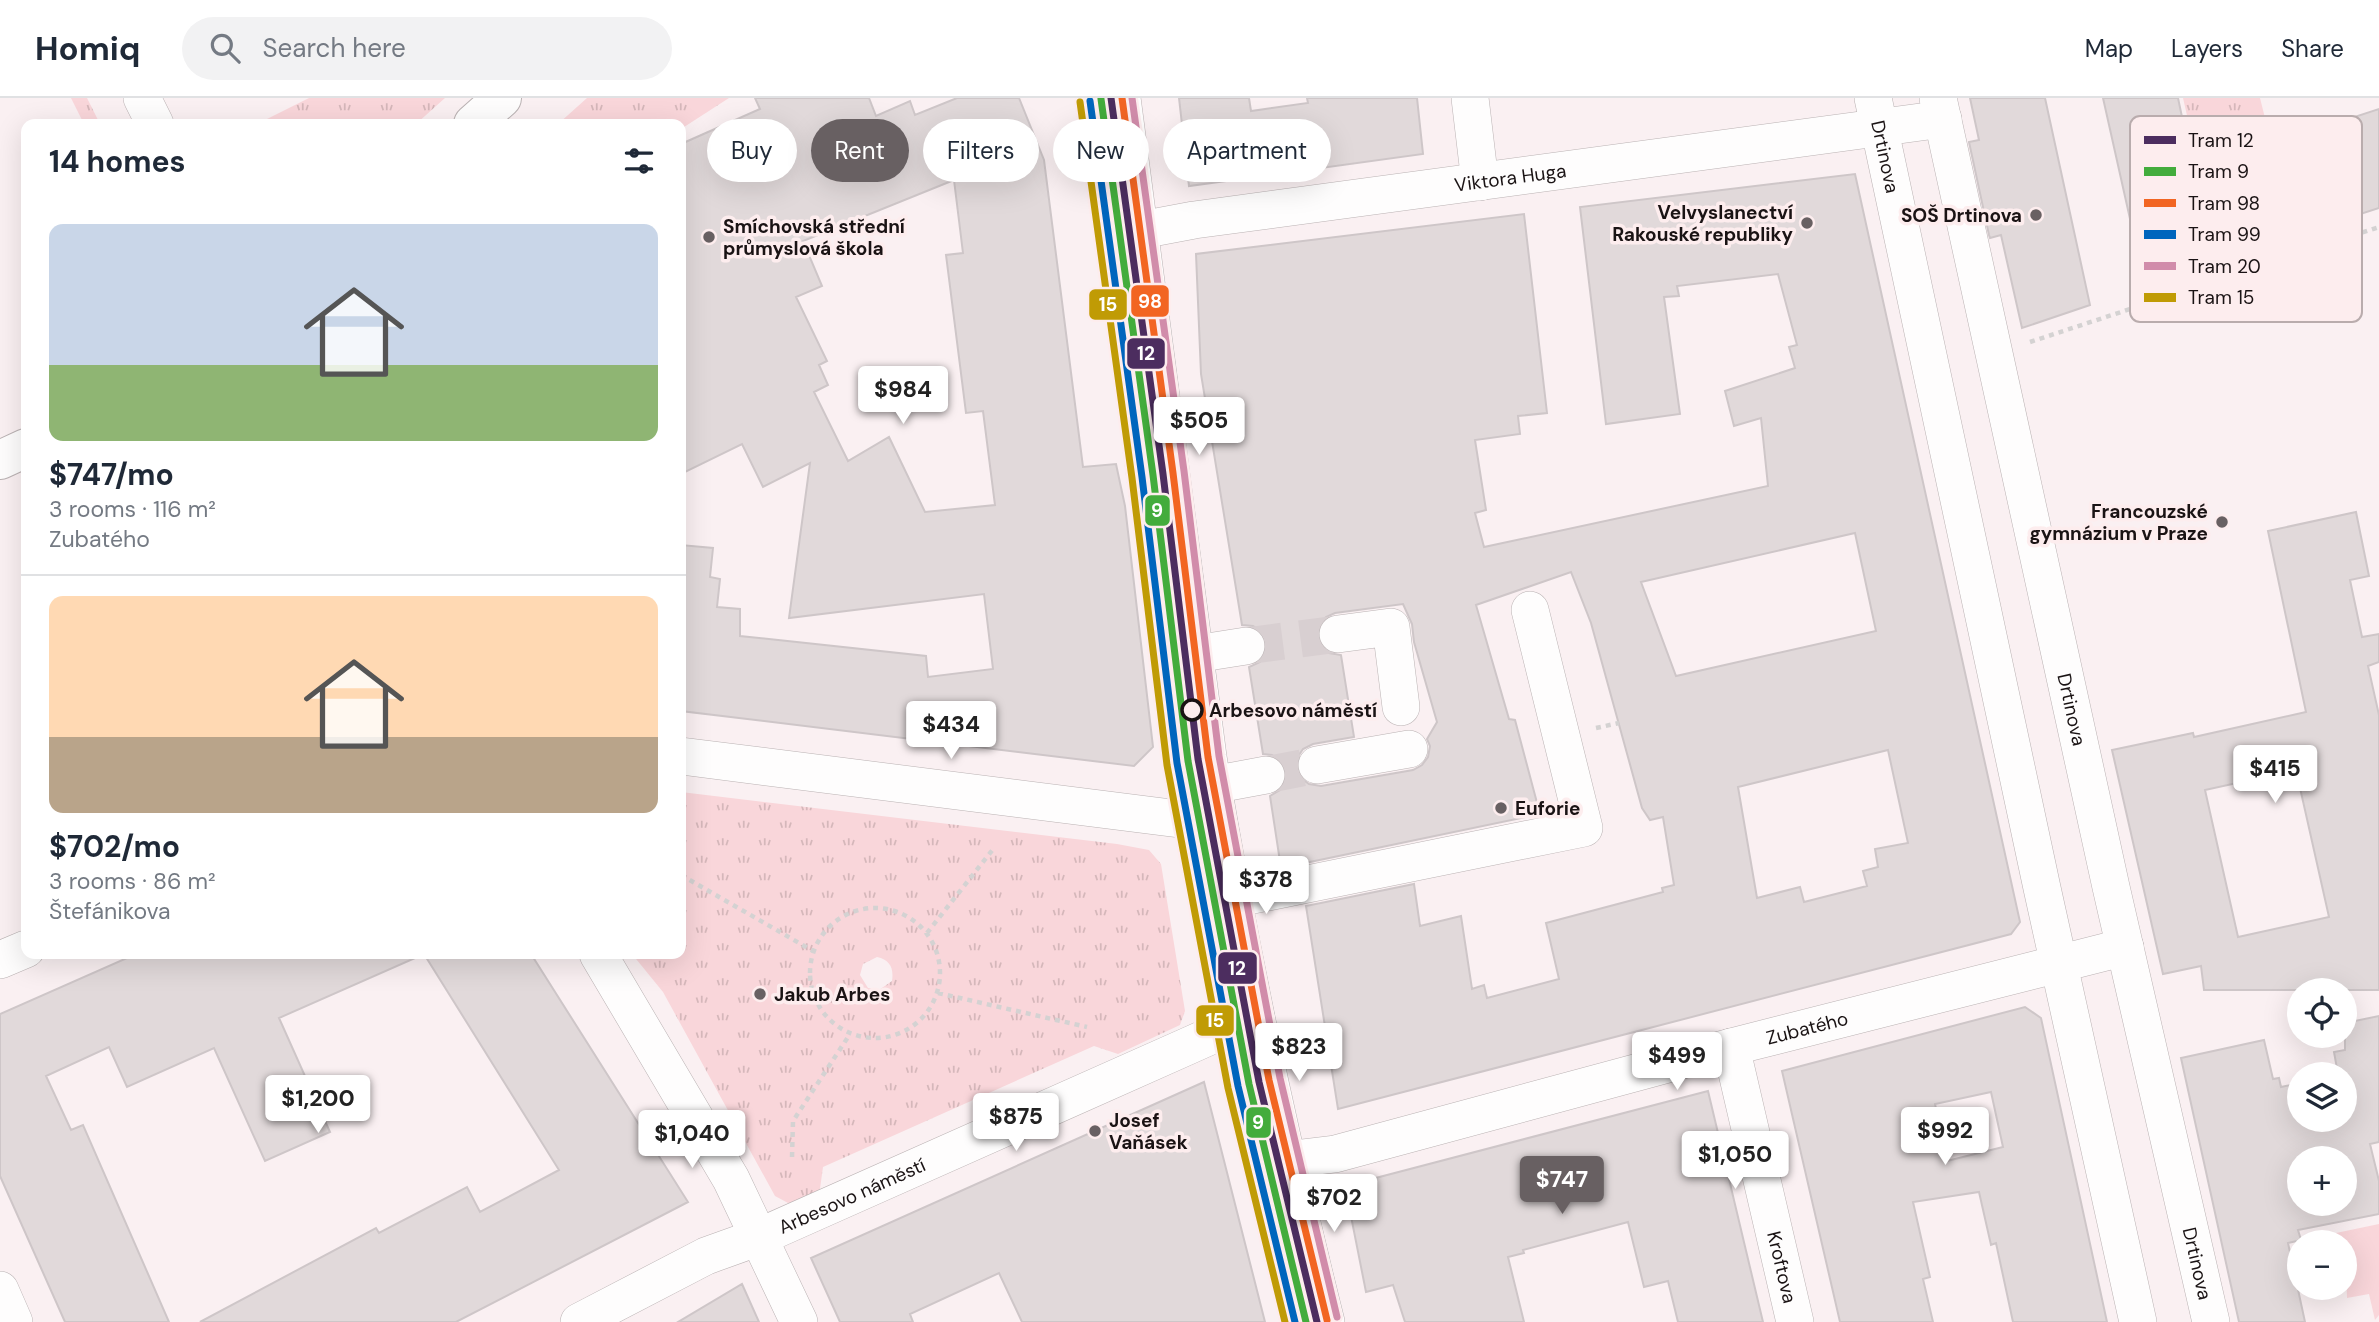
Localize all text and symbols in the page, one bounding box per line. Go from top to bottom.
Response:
search box [182,17,672,80]
text: Homiq [35,27,140,70]
icon: search [206,29,244,67]
text: Search here [262,31,406,65]
text: Map [2085,33,2133,64]
text: Layers [2171,33,2243,64]
text: Share [2281,33,2344,64]
legend [2130,116,2362,322]
street label: Drtinova [1866,118,1905,195]
chip: Buy [707,119,797,182]
chip: Rent [811,119,909,182]
chip: Filters [923,119,1039,182]
chip: New [1053,119,1149,182]
chip: Apartment [1163,119,1331,182]
text: Tram 12 [2188,128,2254,153]
text: 14 homes [49,142,186,181]
icon: filters [620,142,658,180]
street label: Viktora Huga [1453,157,1568,197]
text: Tram 9 [2188,159,2249,184]
text: Tram 98 [2188,191,2260,216]
place label: Velvyslanectví Rakouské republiky [1612,200,1794,247]
place label: SOŠ Drtinova [1901,203,2022,228]
marker: SOŠ Drtinova [2028,207,2044,223]
place label: Smíchovská střední průmyslová škola [723,214,905,261]
marker: Velvyslanectví Rakouské republiky [1799,215,1815,231]
text: Tram 99 [2188,222,2261,247]
marker: Smíchovská střední průmyslová škola [701,229,717,245]
text: Tram 20 [2188,254,2261,279]
icon: home [291,269,417,395]
line badge: 98 [1130,284,1170,318]
text: Tram 15 [2188,285,2254,310]
line badge: 15 [1088,288,1128,321]
text: 98 [1138,289,1162,314]
text: 15 [1099,292,1117,317]
line badge: 12 [1126,337,1166,370]
text: 12 [1137,341,1155,366]
pin: $984 [862,366,944,426]
text: $984 [874,374,932,404]
pin: $505 [1158,398,1240,457]
text: $505 [1170,405,1228,435]
text: $747/mo [49,455,174,494]
text: 3 rooms · 116 m² [49,494,216,524]
line badge: 9 [1144,494,1171,527]
text: 9 [1151,498,1163,523]
place label: Francouzské gymnázium v Praze [2029,499,2208,546]
marker: Francouzské gymnázium v Praze [2214,514,2230,530]
text: Zubatého [49,524,150,554]
icon: home [291,641,417,767]
street label: Drtinova [2052,671,2092,748]
place label: Arbesovo náměstí [1209,698,1377,723]
marker: Arbesovo náměstí [1181,699,1203,721]
pin: $434 [910,702,992,761]
text: $434 [922,709,980,739]
pin: $415 [2234,746,2316,805]
text: $415 [2249,753,2301,783]
place label: Euforie [1515,796,1580,821]
marker: Euforie [1493,800,1509,816]
text: $702/mo [49,827,180,866]
pin: $378 [1225,856,1307,916]
text: $378 [1239,864,1293,894]
text: 3 rooms · 86 m² [49,866,216,896]
text: Štefánikova [49,896,171,926]
line badge: 12 [1217,951,1258,985]
text: 12 [1228,956,1246,981]
map controls [2287,978,2357,1300]
button: locate [2287,978,2357,1048]
place label: Jakub Arbes [774,982,890,1007]
marker: Jakub Arbes [752,986,768,1002]
line badge: 15 [1195,1004,1235,1037]
street label: Zubatého [1764,1005,1851,1050]
text: 15 [1206,1008,1224,1033]
pin: $823 [1258,1024,1340,1083]
text: $823 [1271,1031,1327,1061]
pin: $499 [1636,1032,1718,1092]
text: $499 [1648,1040,1706,1070]
button: layers [2287,1062,2357,1132]
pin: $1,200 [261,1076,375,1135]
text: $1,200 [281,1083,355,1113]
pin: $875 [975,1094,1057,1153]
text: $875 [989,1101,1043,1131]
line badge: 9 [1245,1106,1272,1139]
place label: Josef Vaňásek [1109,1108,1188,1155]
pin: $992 [1904,1108,1986,1167]
pin: $1,040 [635,1110,749,1170]
text: 9 [1252,1110,1264,1135]
text: $992 [1917,1115,1973,1145]
text: $1,040 [654,1118,730,1148]
marker: Josef Vaňásek [1087,1123,1103,1139]
pin: $1,050 [1678,1132,1792,1191]
text: $1,050 [1698,1139,1772,1169]
button: + [2287,1146,2357,1216]
street label: Arbesovo náměstí [774,1152,930,1239]
pin: $747 [1521,1156,1603,1216]
text: $747 [1536,1164,1588,1194]
pin: $702 [1293,1174,1375,1234]
text: $702 [1306,1182,1362,1212]
street label: Drtinova [2177,1225,2218,1302]
street label: Kroftova [1762,1229,1803,1306]
button: − [2287,1230,2357,1300]

